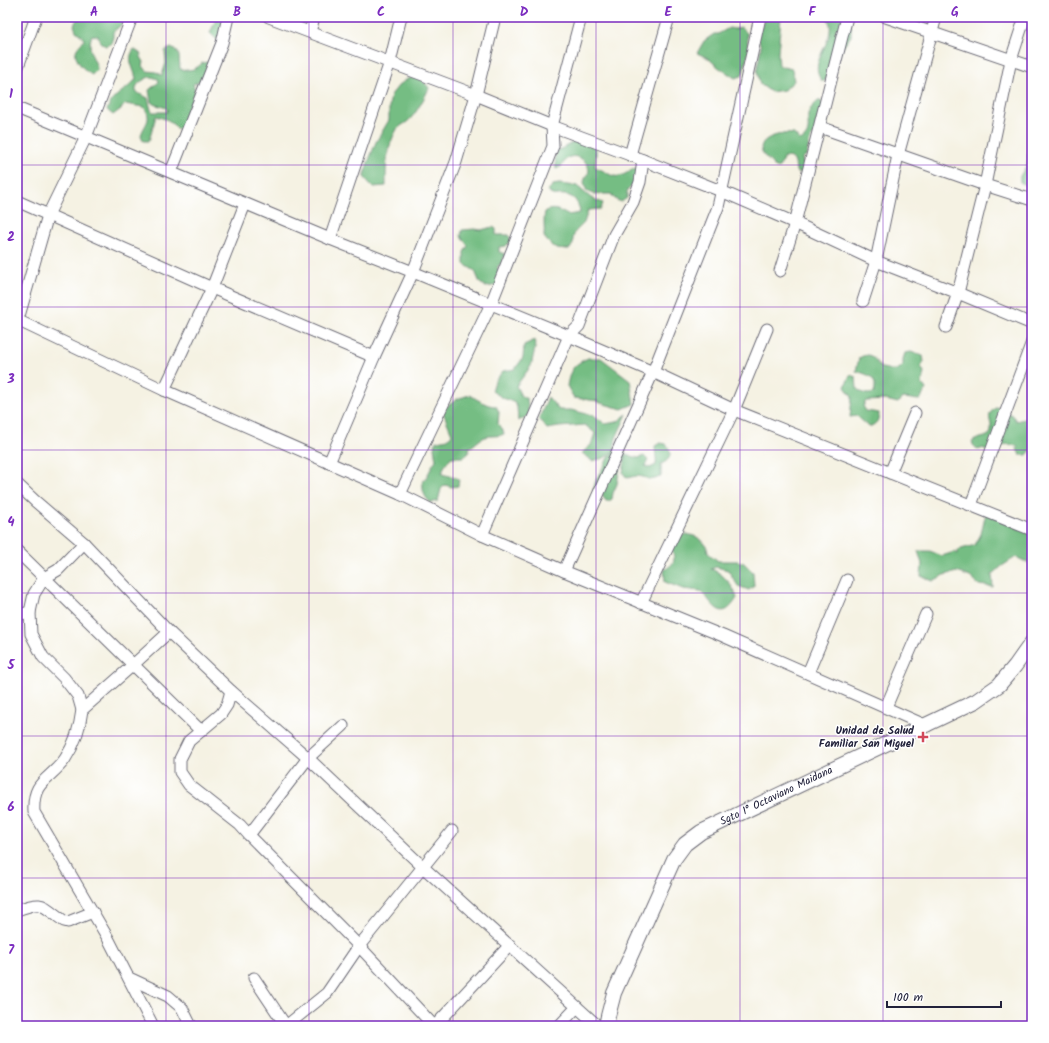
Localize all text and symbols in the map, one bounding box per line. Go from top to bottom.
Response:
text: A [90,2,98,23]
text: B [233,2,241,23]
text: C [377,2,385,23]
text: D [520,2,529,23]
text: E [664,2,672,23]
text: F [808,2,816,23]
text: G [951,2,959,23]
text: 1 [9,84,13,105]
text: 2 [7,227,15,248]
text: 3 [6,369,15,390]
text: 4 [7,512,15,533]
text: 5 [7,655,16,676]
place label: Unidad de Salud Familiar San Miguel [819,722,915,753]
marker: Unidad de Salud Familiar San Miguel [917,731,929,743]
street label: Sgto 1° Octaviano Maidana [717,761,836,831]
text: 6 [7,797,15,818]
text: 7 [8,940,15,961]
scale bar [887,983,1001,1009]
text: 100 m [893,988,924,1007]

